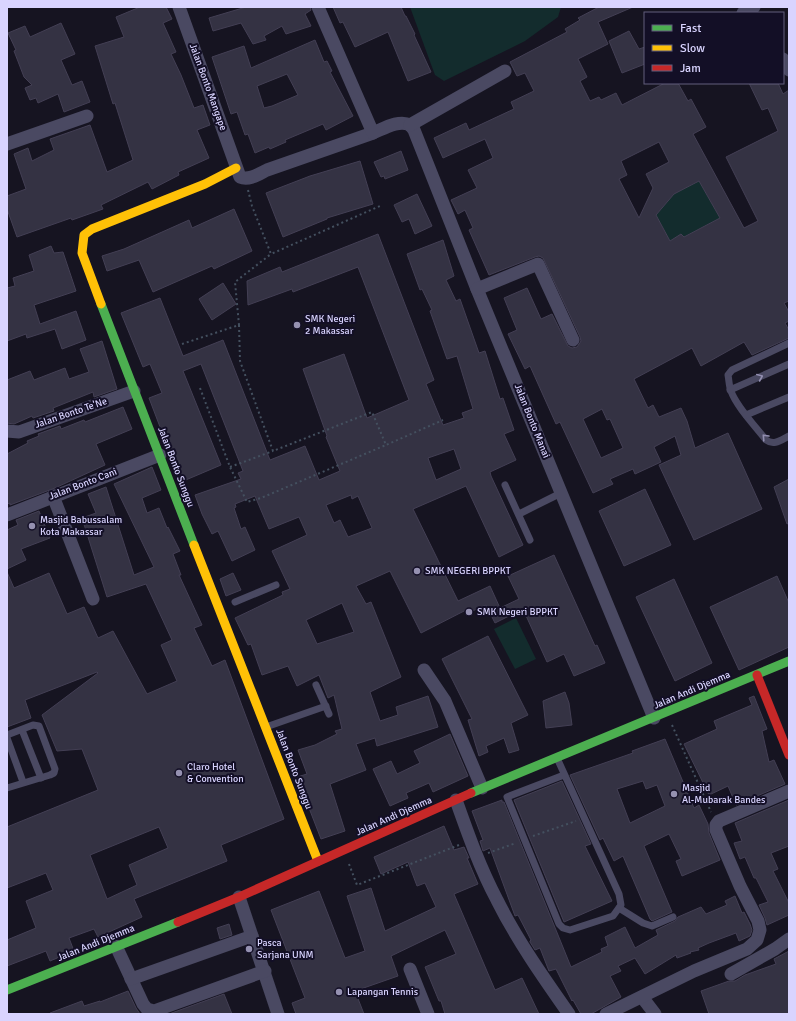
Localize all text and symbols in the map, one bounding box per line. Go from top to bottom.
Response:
legend [644,12,784,84]
text: Fast [680,21,701,36]
text: Slow [680,41,705,56]
street label: Jalan Bonto Mangape [187,42,229,132]
text: Jam [680,61,701,76]
place label: SMK Negeri 2 Makassar [305,313,355,337]
marker: SMK Negeri 2 Makassar [292,320,302,330]
one-way arrow [755,374,763,382]
street label: Jalan Bonto Manai [512,382,552,460]
street label: Jalan Bonto Te'Ne [33,395,109,431]
street label: Jalan Bonto Sunggu [155,425,197,509]
one-way arrow [762,434,769,442]
street label: Jalan Bonto Cani [47,466,119,502]
place label: Masjid Babussalam Kota Makassar [40,514,122,538]
marker: Masjid Babussalam Kota Makassar [27,521,37,531]
place label: SMK NEGERI BPPKT [425,565,511,577]
marker: SMK NEGERI BPPKT [412,566,422,576]
place label: SMK Negeri BPPKT [477,606,558,618]
marker: SMK Negeri BPPKT [464,607,474,617]
street label: Jalan Andi Djemma [652,668,732,712]
street label: Jalan Bonto Sunggu [273,727,315,811]
place label: Claro Hotel & Convention [187,761,244,785]
marker: Claro Hotel & Convention [174,768,184,778]
place label: Masjid Al-Mubarak Bandes [682,782,766,806]
marker: Masjid Al-Mubarak Bandes [669,789,679,799]
street label: Jalan Andi Djemma [354,794,434,838]
street label: Jalan Andi Djemma [56,922,136,964]
place label: Pasca Sarjana UNM [257,937,314,961]
marker: Pasca Sarjana UNM [244,944,254,954]
place label: Lapangan Tennis [347,986,419,998]
marker: Lapangan Tennis [334,987,344,997]

